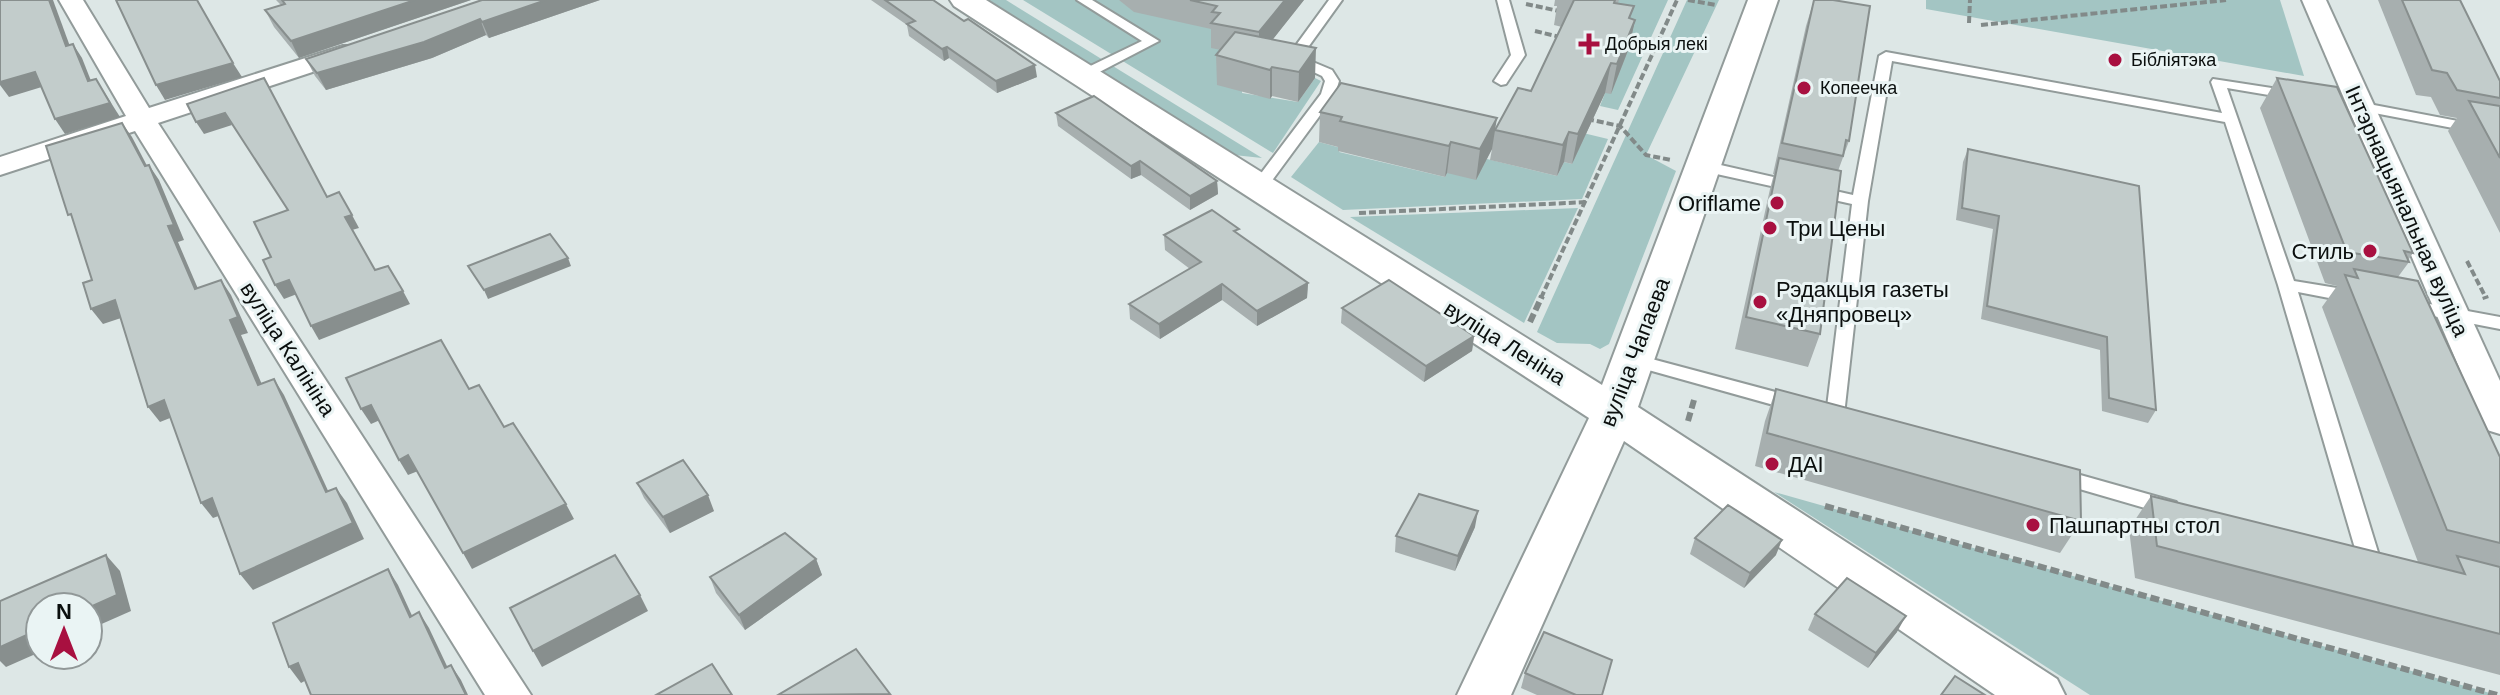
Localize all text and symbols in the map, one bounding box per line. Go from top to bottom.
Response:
place label: Добрыя лекі [1605,34,1708,54]
marker: Добрыя лекі [1580,35,1598,53]
place label: Бібліятэка [2131,50,2217,70]
marker: Бібліятэка [2106,51,2124,69]
place label: Копеечка [1820,78,1898,98]
marker: Копеечка [1795,79,1813,97]
street label: Інтэрнацыянальная вуліца [2340,82,2474,341]
place label: Oriflame [1678,191,1761,216]
marker: Oriflame [1768,194,1786,212]
place label: Три Цены [1786,216,1885,241]
marker: Три Цены [1761,219,1779,237]
place label: Стиль [2291,239,2354,264]
marker: Стиль [2361,242,2379,260]
street label: вуліца Чапаева [1595,273,1675,430]
street label: вуліца Калініна [235,277,341,421]
place label: Рэдакцыя газеты «Дняпровец» [1776,277,1949,327]
marker: Рэдакцыя газеты «Дняпровец» [1751,293,1769,311]
street label: вуліца Леніна [1440,296,1571,391]
place label: ДАІ [1788,452,1824,477]
marker: ДАІ [1763,455,1781,473]
place label: Пашпартны стол [2049,513,2220,538]
marker: Пашпартны стол [2024,516,2042,534]
north arrow [24,591,104,671]
text: N [56,599,72,624]

